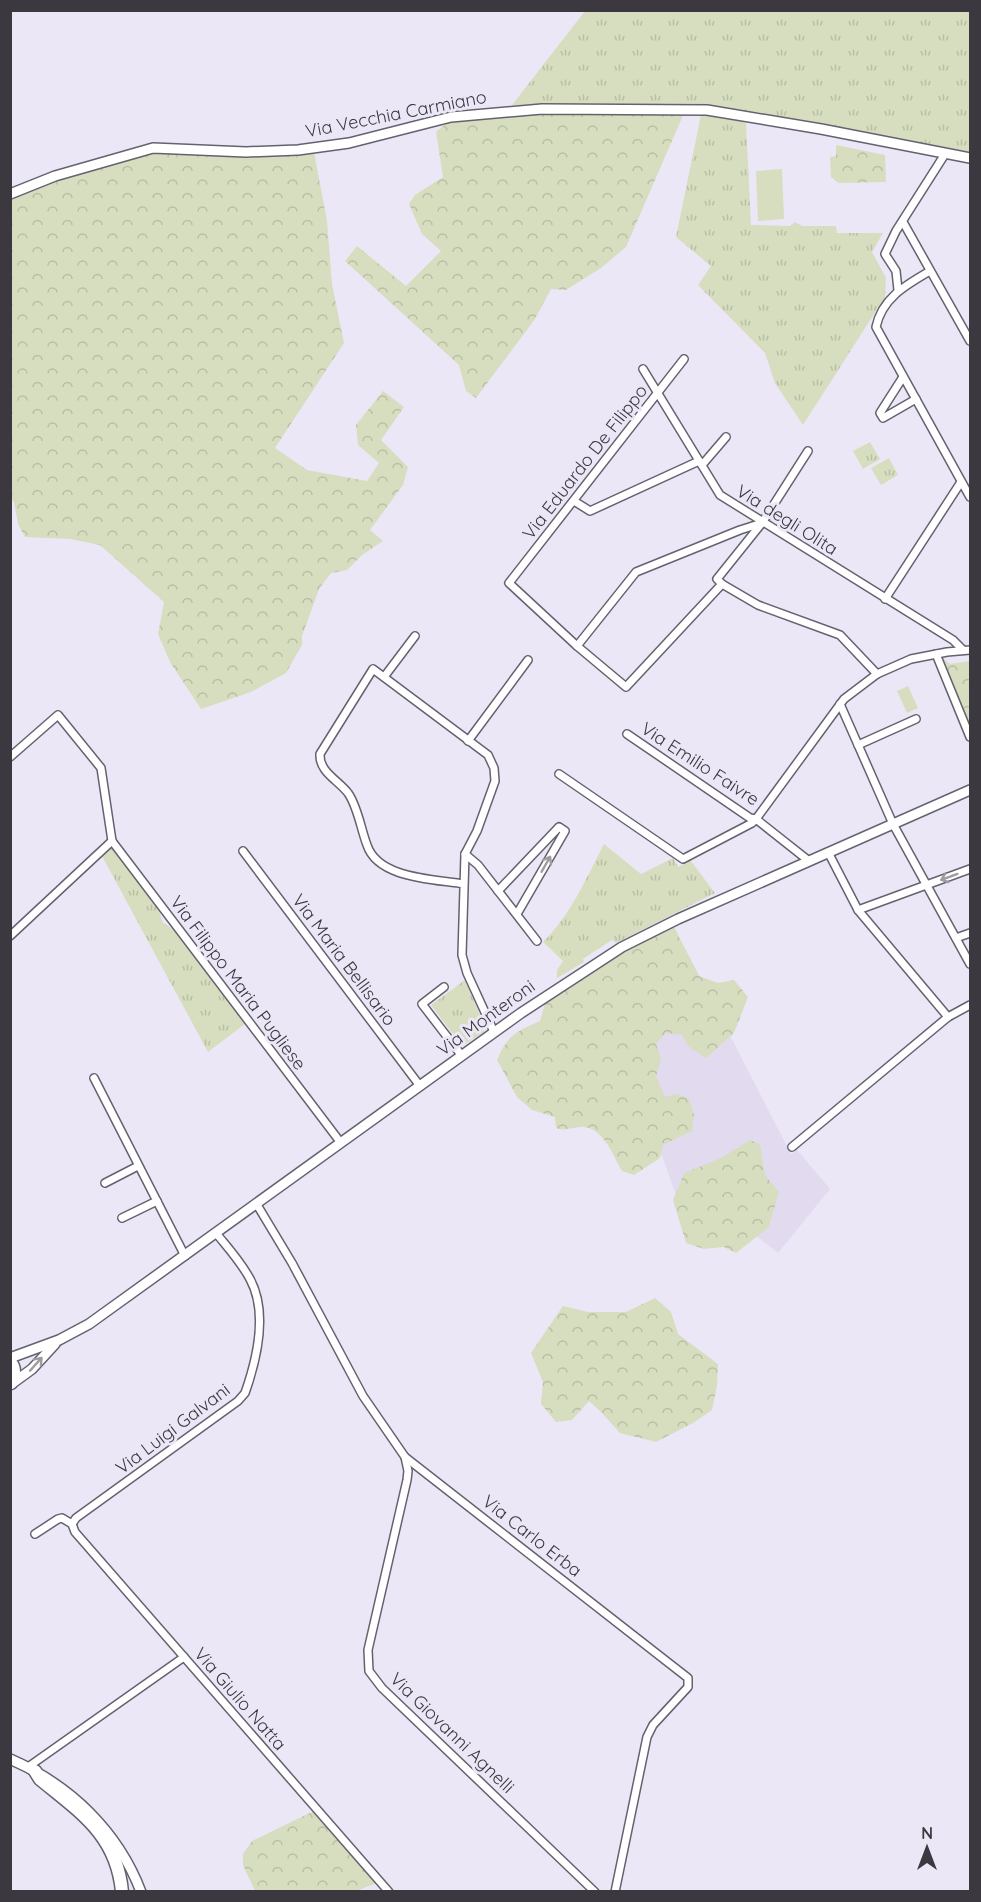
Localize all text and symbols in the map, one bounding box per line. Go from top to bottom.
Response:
street label: Via Vecchia Carmiano [303,85,488,142]
street label: Via Eduardo De Filippo [517,380,652,544]
street label: Via degli Olita [732,479,842,560]
street label: Via Emilio Faivre [637,717,764,810]
one-way arrow [540,856,552,873]
one-way arrow [940,872,959,883]
street label: Via Maria Bellisario [287,889,401,1030]
street label: Via Filippo Maria Pugliese [165,891,311,1074]
street label: Via Monteroni [432,974,539,1061]
one-way arrow [29,1357,43,1372]
street label: Via Luigi Galvani [111,1378,234,1479]
street label: Via Carlo Erba [478,1490,587,1582]
street label: Via Giulio Natta [189,1642,291,1755]
street label: Via Giovanni Agnelli [385,1667,519,1798]
north arrow [897,1818,957,1878]
text: N [921,1823,933,1843]

